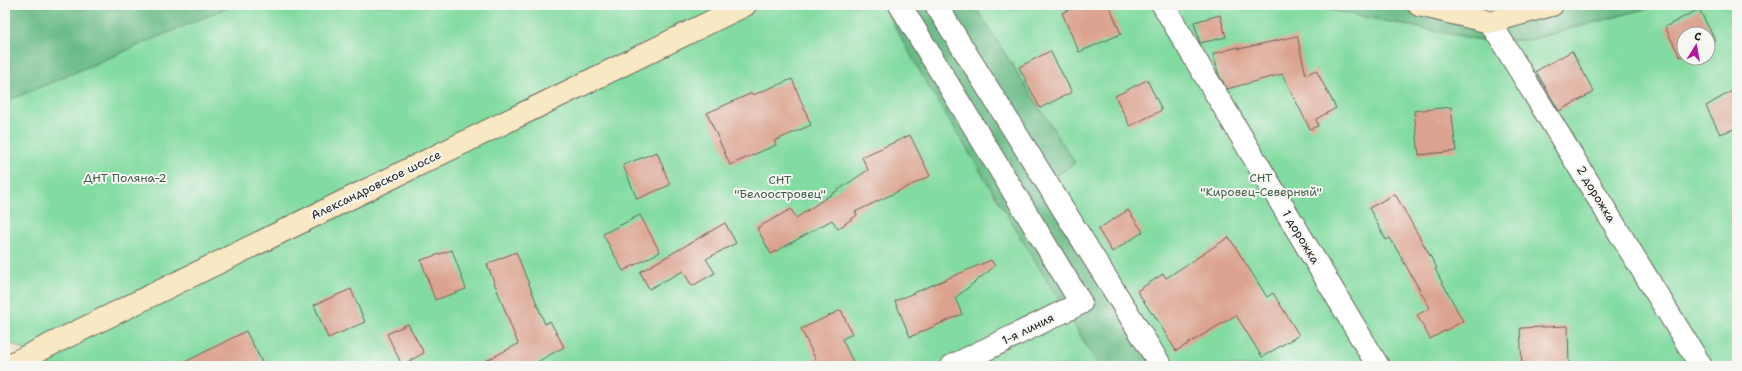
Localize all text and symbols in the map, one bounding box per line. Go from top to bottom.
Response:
north arrow [1676,26,1716,66]
text: С [1693,29,1703,45]
street label: Александровское шоссе [308,146,444,223]
street label: 2 дорожка [1573,163,1620,226]
park label: ДНТ Поляна-2 [83,170,167,186]
park label: СНТ "Кировец-Северный" [1200,170,1322,200]
park label: СНТ "Белоостровец" [734,172,826,202]
street label: 1 дорожка [1279,207,1324,267]
street label: 1-я линия [999,309,1057,349]

